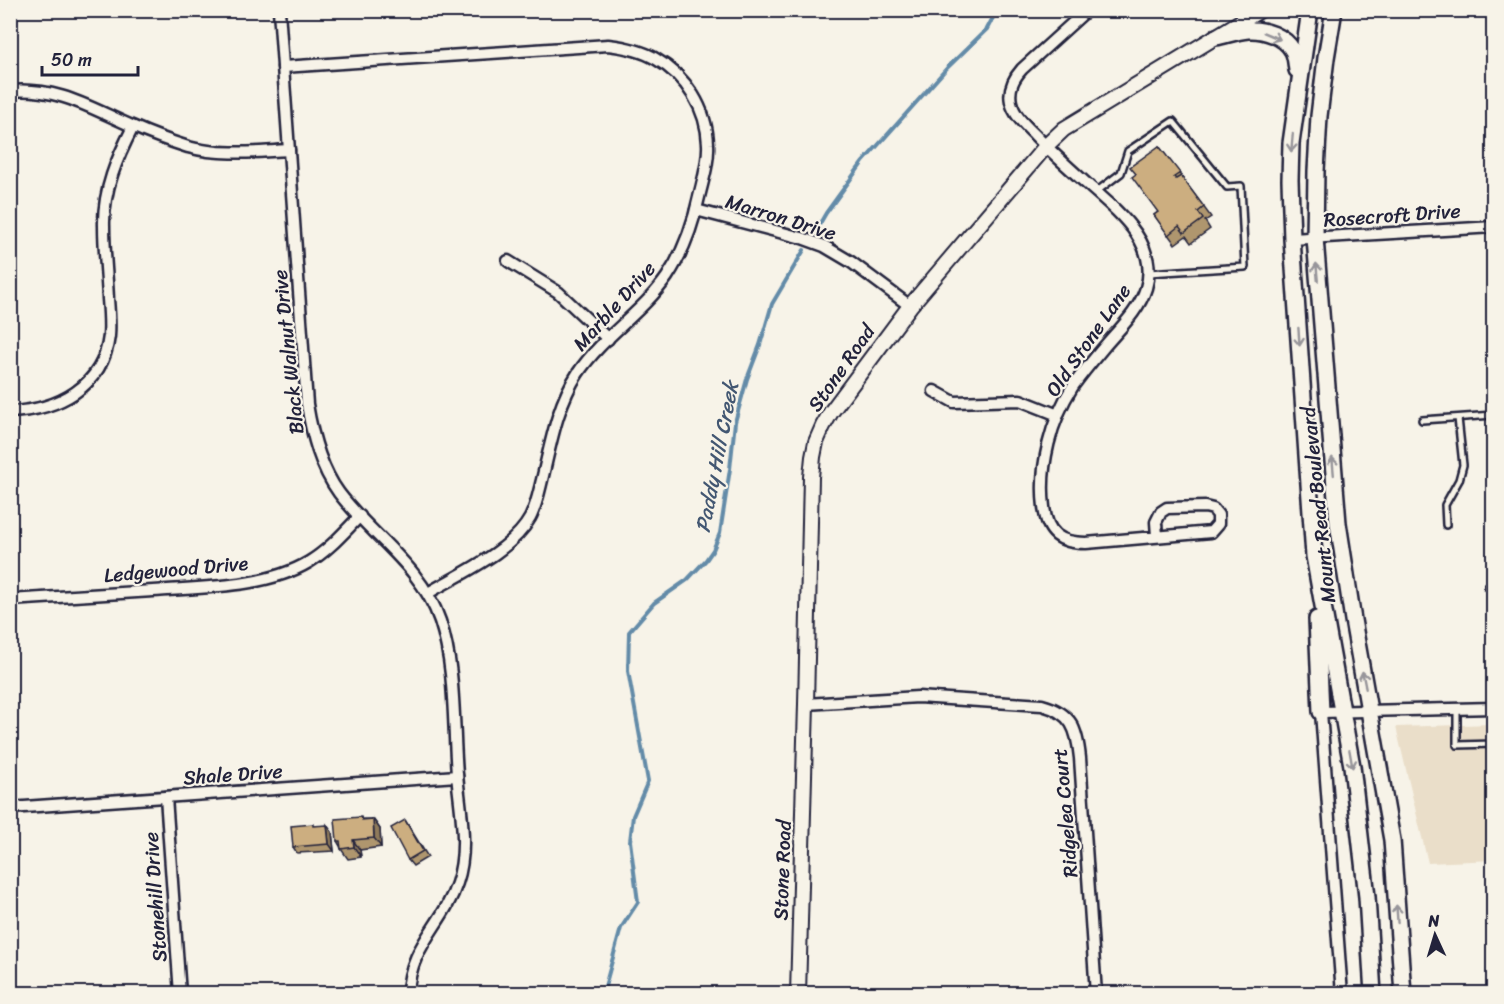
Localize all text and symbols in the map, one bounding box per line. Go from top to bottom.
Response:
one-way arrow [1263,31,1281,42]
scale bar [42,39,138,77]
text: 50 m [51,44,92,76]
one-way arrow [1286,132,1297,152]
street label: Marron Drive [721,184,841,251]
street label: Rosecroft Drive [1322,193,1462,238]
street label: Marble Drive [564,253,665,360]
one-way arrow [1311,262,1322,282]
street label: Black Walnut Drive [262,268,315,436]
street label: Old Stone Lane [1036,276,1141,404]
street label: Stone Road [798,316,885,419]
one-way arrow [1293,327,1304,347]
water label: Paddy Hill Creek [684,376,751,536]
street label: Mount Read Boulevard [1291,404,1346,605]
one-way arrow [1327,457,1338,477]
street label: Ledgewood Drive [102,546,250,593]
one-way arrow [1358,670,1369,690]
street label: Ridgelea Court [1042,747,1089,879]
one-way arrow [1346,749,1357,769]
street label: Shale Drive [182,754,284,795]
street label: Stone Road [763,818,802,921]
street label: Stonehill Drive [133,831,178,963]
one-way arrow [1391,905,1402,925]
north arrow [1405,905,1465,965]
text: N [1426,906,1441,935]

